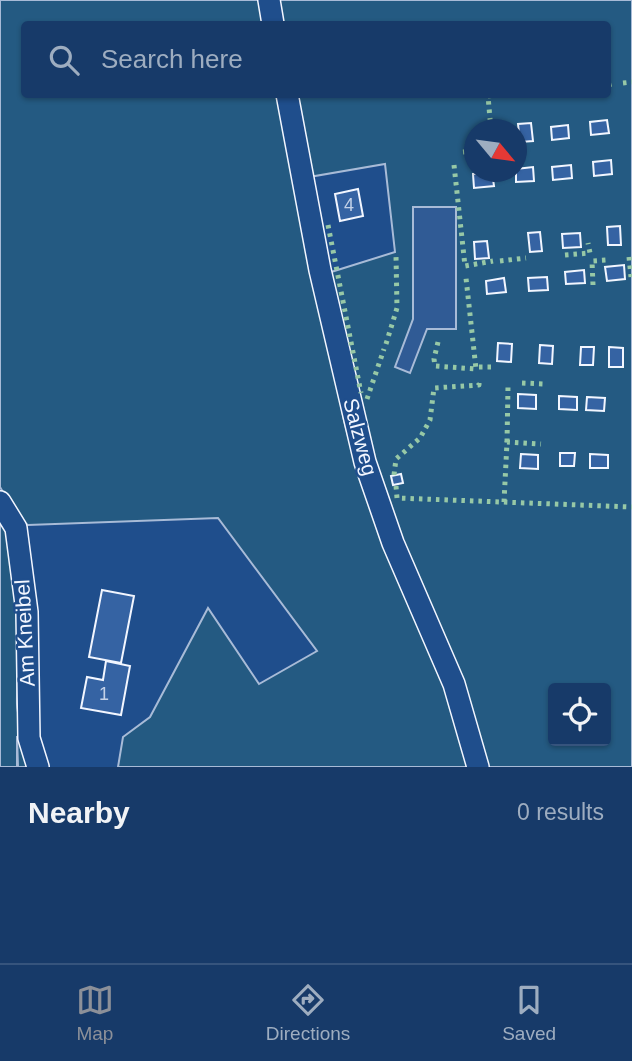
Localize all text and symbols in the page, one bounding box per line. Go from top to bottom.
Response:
search box [21,21,611,98]
icon: search [45,41,83,79]
text: Search here [101,44,243,74]
north arrow [464,119,527,182]
house number: 4 [344,195,354,215]
street label: Salzweg [339,396,382,478]
street label: Am Kneibel [10,579,39,687]
map controls [548,683,611,746]
button: locate [548,683,611,746]
house number: 1 [99,684,109,704]
text: Nearby [28,796,130,829]
text: 0 results [517,799,604,825]
tab: Map [76,981,114,1045]
tab: Directions [266,981,350,1045]
tab: Saved [502,981,556,1045]

